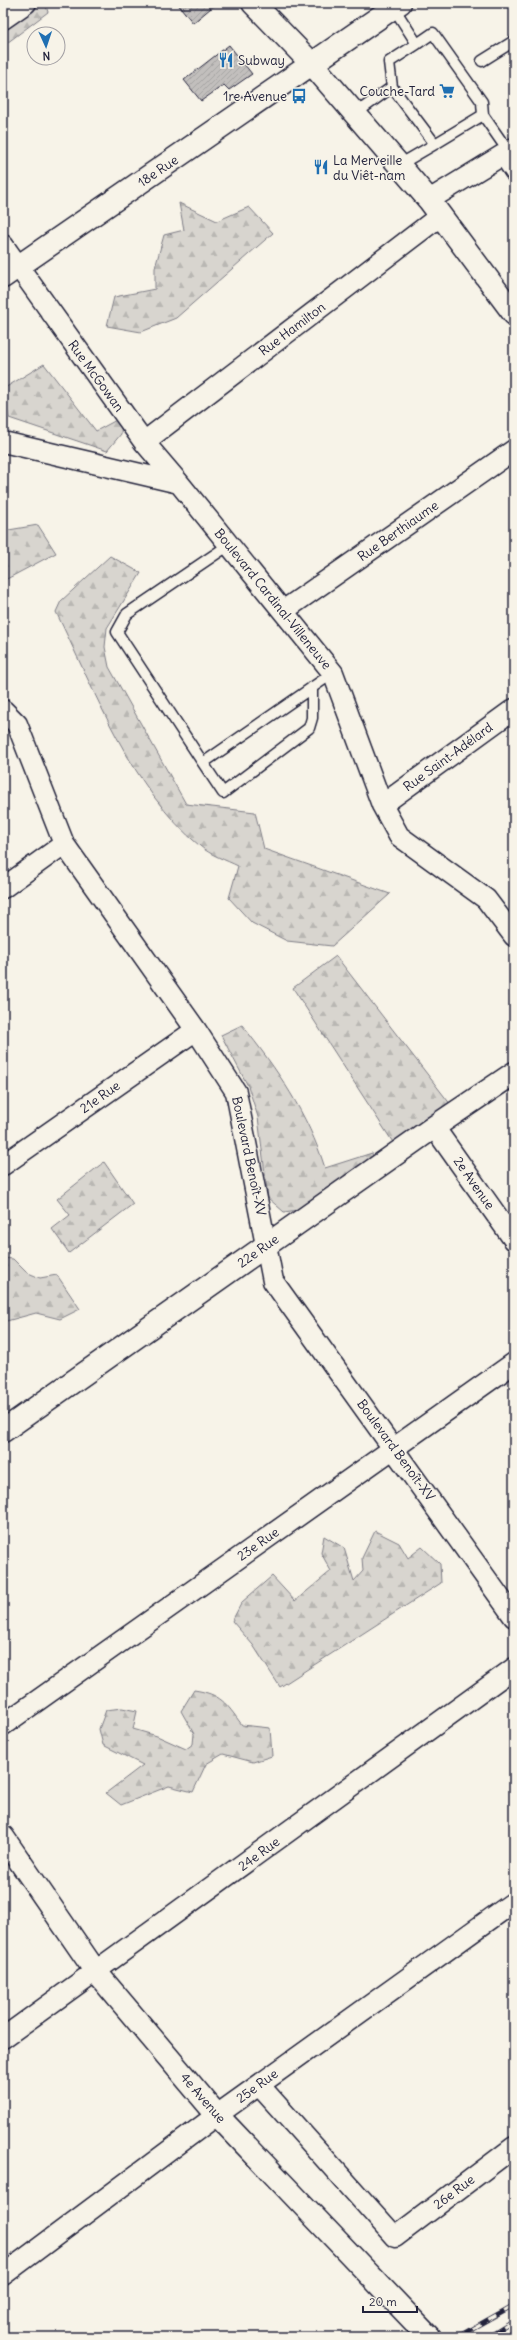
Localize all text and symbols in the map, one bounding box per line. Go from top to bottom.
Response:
north arrow [26,26,66,66]
text: N [42,49,51,63]
restaurant icon: Subway [217,51,235,69]
place label: Subway [238,52,285,69]
supermarket icon: Couche-Tard [438,82,456,100]
place label: Couche-Tard [360,83,435,100]
bus stop icon: 1re Avenue [290,87,308,105]
place label: 1re Avenue [223,88,287,105]
street label: 18e Rue [134,151,182,191]
place label: La Merveille du Viêt-nam [333,152,405,184]
restaurant icon: La Merveille du Viêt-nam [312,158,330,176]
street label: Rue Hamilton [255,298,329,360]
street label: Rue McGowan [64,337,128,416]
street label: Rue Berthiaume [354,497,442,565]
street label: Boulevard Cardinal-Villeneuve [211,525,335,673]
street label: Rue Saint-Adélard [400,719,496,795]
street label: 21e Rue [77,1077,123,1117]
street label: Boulevard Benoît-XV [228,1095,270,1217]
street label: 2e Avenue [450,1153,498,1213]
street label: 22e Rue [234,1231,282,1271]
street label: Boulevard Benoît-XV [353,1396,439,1504]
street label: 23e Rue [234,1523,282,1565]
street label: 24e Rue [235,1833,283,1875]
street label: 25e Rue [233,2065,281,2107]
street label: 4e Avenue [177,2069,229,2127]
street label: 26e Rue [430,2171,478,2213]
scale bar [363,2288,417,2314]
text: 20 m [369,2294,397,2309]

